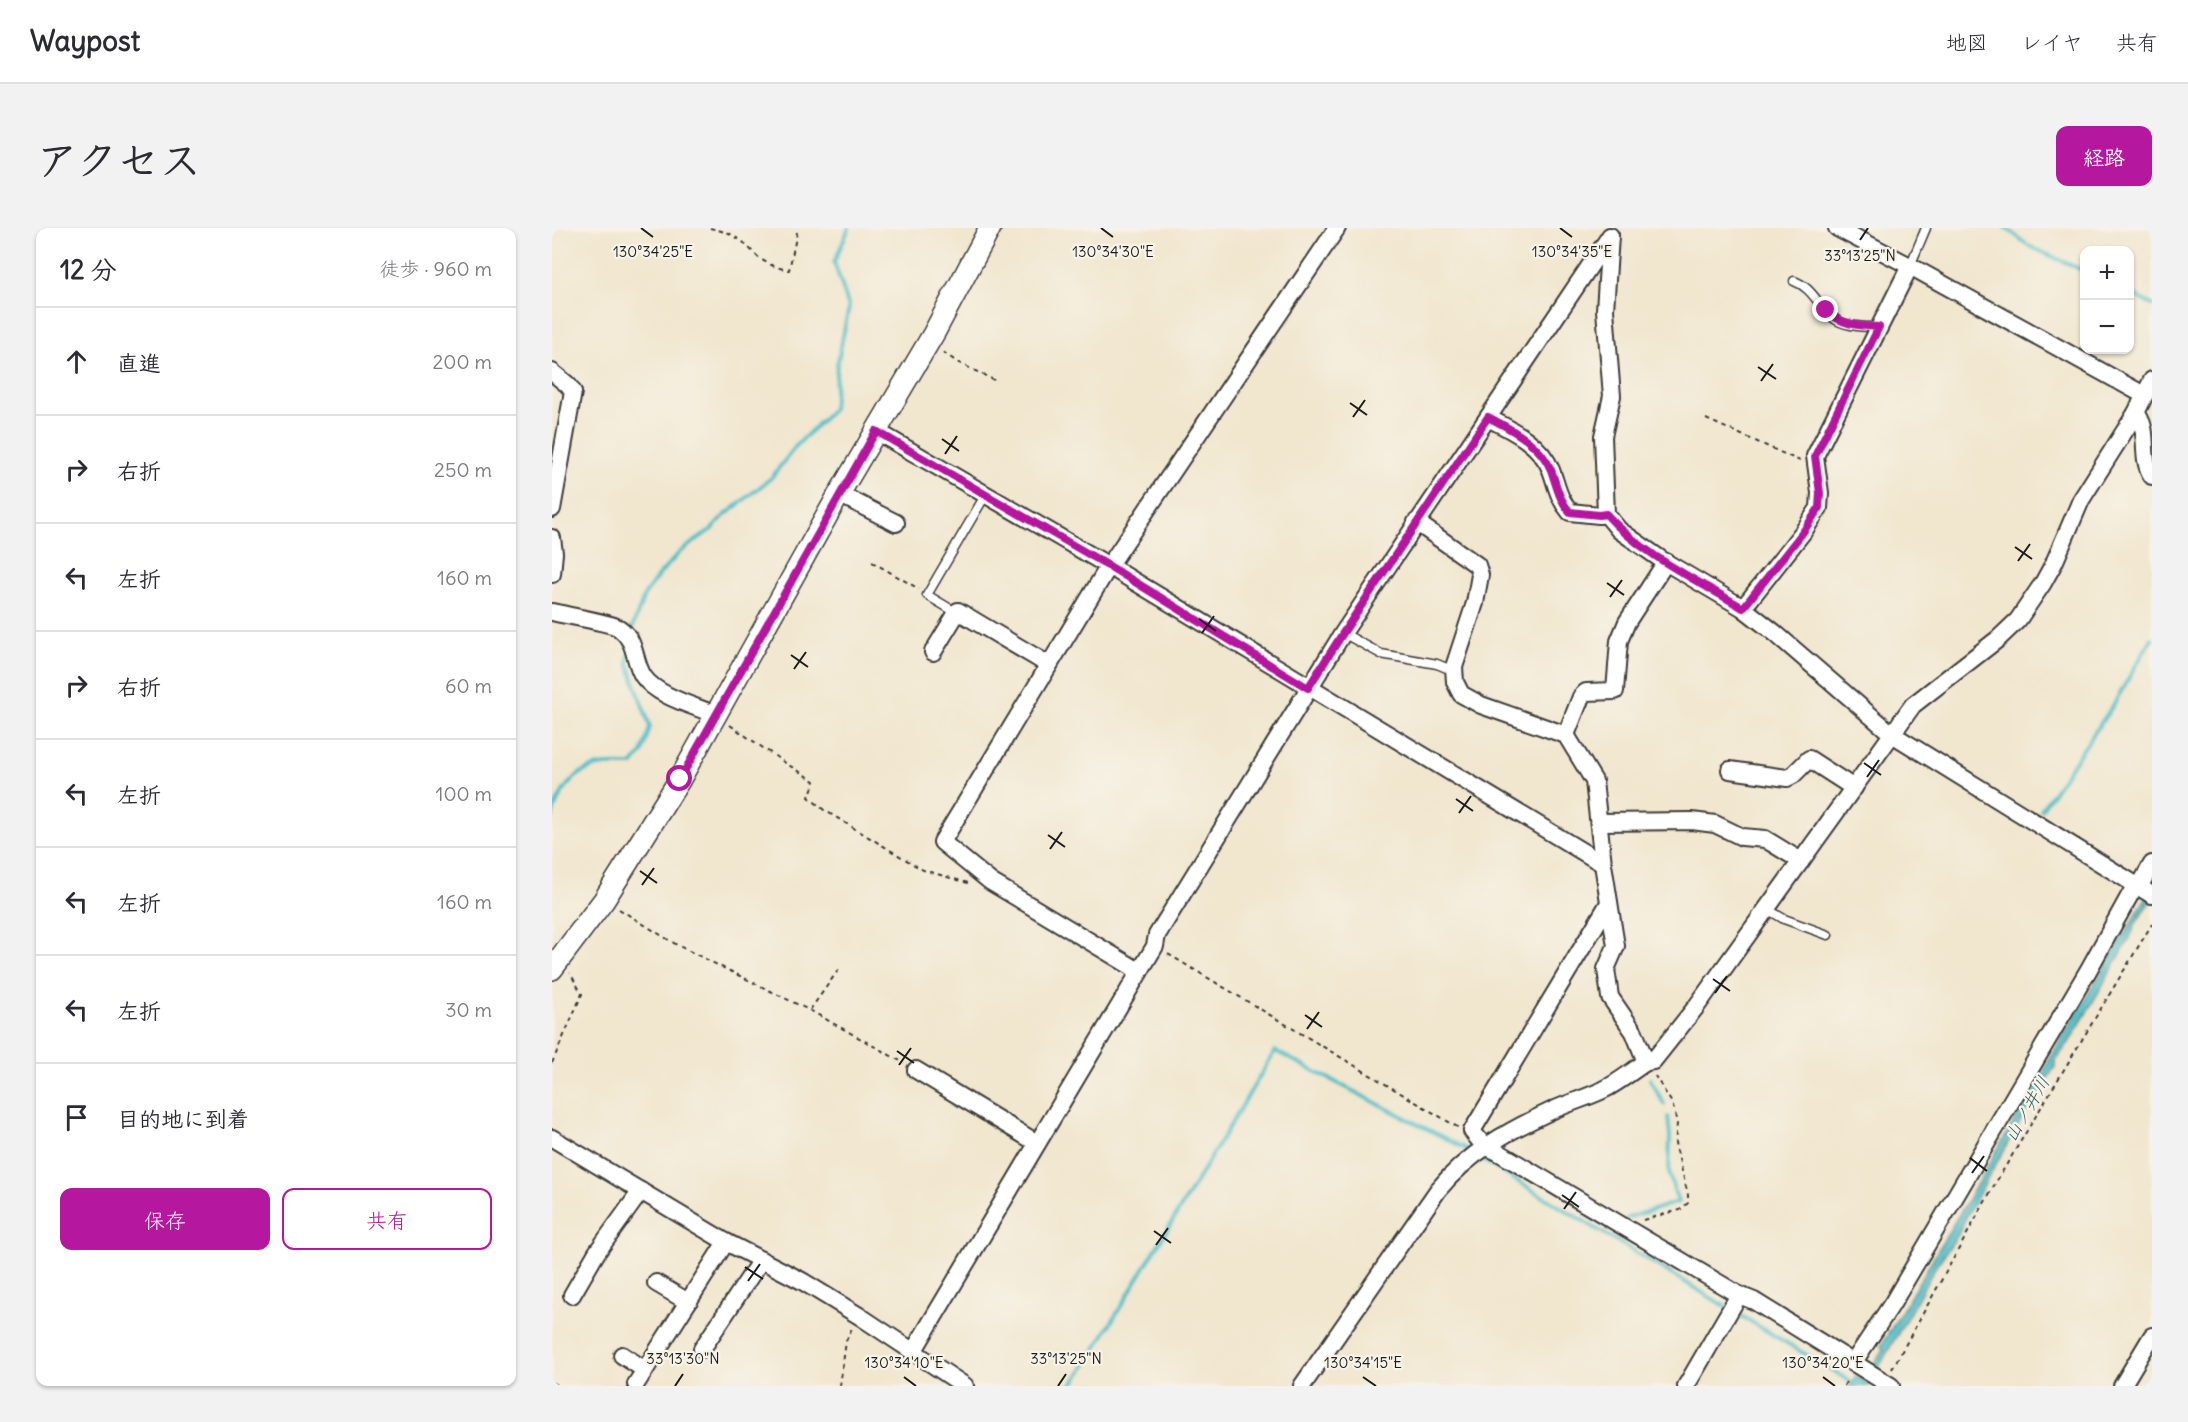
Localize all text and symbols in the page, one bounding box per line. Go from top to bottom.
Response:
text: Waypost [30,23,140,59]
text: 地図 [1946,29,1988,56]
text: レイヤ [2021,29,2083,56]
text: 共有 [2116,29,2158,56]
button: 経路 [2056,126,2152,186]
text: アクセス [36,134,201,186]
text: 130°34'25"E [613,242,693,261]
text: 130°34'30"E [1072,242,1154,261]
text: 130°34'35"E [1532,242,1612,261]
text: 33°13'25"N [1824,246,1896,265]
map controls [2080,246,2134,354]
button: + [2080,246,2134,300]
text: 12 分 [60,253,117,286]
text: 徒歩 · 960 m [380,256,492,281]
route end [1812,296,1838,322]
button: − [2080,300,2134,354]
icon: ahead [60,345,93,378]
text: 直進 [117,349,161,377]
text: 200 m [432,349,492,374]
icon: right [60,453,93,486]
text: 右折 [117,457,161,485]
text: 250 m [434,457,492,482]
icon: left [60,561,93,594]
text: 左折 [117,565,161,593]
text: 160 m [437,565,492,590]
icon: right [60,669,93,702]
text: 右折 [117,673,161,701]
text: 60 m [445,673,492,698]
route start [666,765,692,791]
icon: left [60,777,93,810]
text: 左折 [117,781,161,809]
text: 100 m [435,781,492,806]
icon: left [60,885,93,918]
text: 左折 [117,889,161,917]
text: 160 m [437,889,492,914]
icon: left [60,993,93,1026]
text: 左折 [117,997,161,1025]
text: 30 m [445,997,492,1022]
water label: 山ノ井川 [1999,1072,2055,1146]
icon: arrive [60,1101,93,1134]
text: 目的地に到着 [117,1105,249,1133]
button: 保存 [60,1188,270,1250]
button: 共有 [282,1188,492,1250]
text: 33°13'30"N [646,1349,720,1368]
text: 33°13'25"N [1030,1349,1102,1368]
text: 130°34'10"E [864,1353,944,1372]
text: 130°34'15"E [1324,1353,1402,1372]
text: 130°34'20"E [1782,1353,1864,1372]

